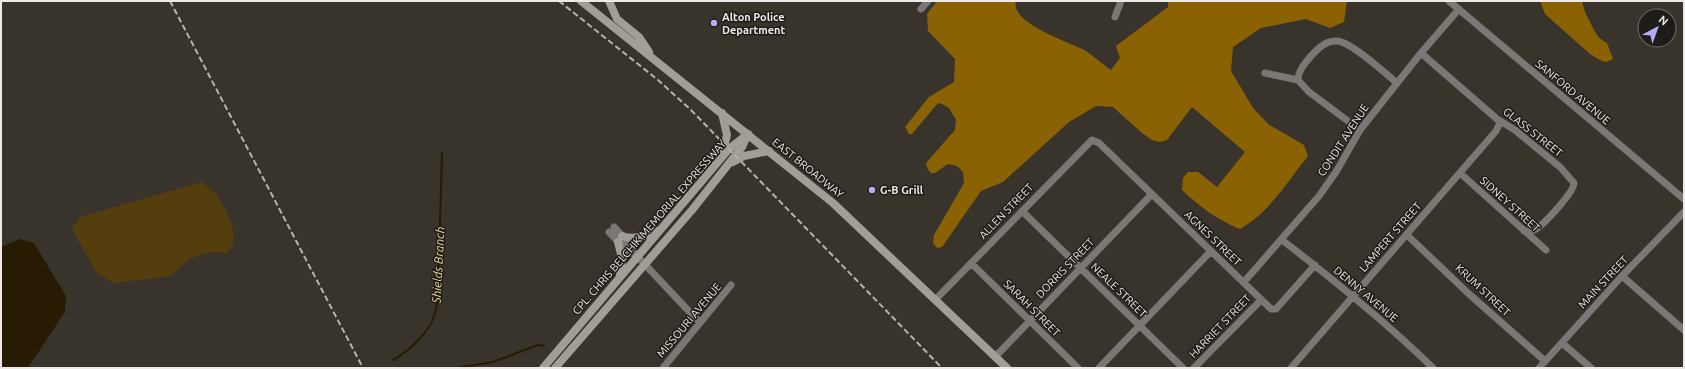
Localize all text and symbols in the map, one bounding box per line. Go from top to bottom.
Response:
north arrow [1637,8,1677,48]
place label: Alton Police Department [722,11,785,36]
text: N [1657,13,1671,28]
marker: Alton Police Department [709,18,719,28]
street label: SANFORD AVENUE [1533,57,1613,127]
street label: CONDIT AVENUE [1315,102,1371,178]
street label: GLASS STREET [1501,105,1565,159]
street label: EAST BROADWAY [770,136,846,201]
street label: CPL. CHRIS BELCHIK MEMORIAL EXPRESSWAY [570,137,728,317]
street label: SIDNEY STREET [1478,174,1542,234]
street label: ALLEN STREET [977,181,1035,241]
place label: G-B Grill [880,184,924,196]
marker: G-B Grill [867,185,877,195]
street label: LAMPERT STREET [1357,200,1423,274]
street label: AGNES STREET [1182,208,1244,268]
water label: Shields Branch [429,226,447,305]
street label: DORRIS STREET [1033,236,1097,300]
street label: MAIN STREET [1576,253,1630,311]
street label: NEALE STREET [1089,260,1149,320]
street label: KRUM STREET [1453,262,1513,318]
street label: DENNY AVENUE [1332,264,1400,324]
street label: SARAH STREET [1001,277,1063,339]
street label: MISSOURI AVENUE [654,280,724,360]
street label: HARRIET STREET [1187,292,1253,360]

